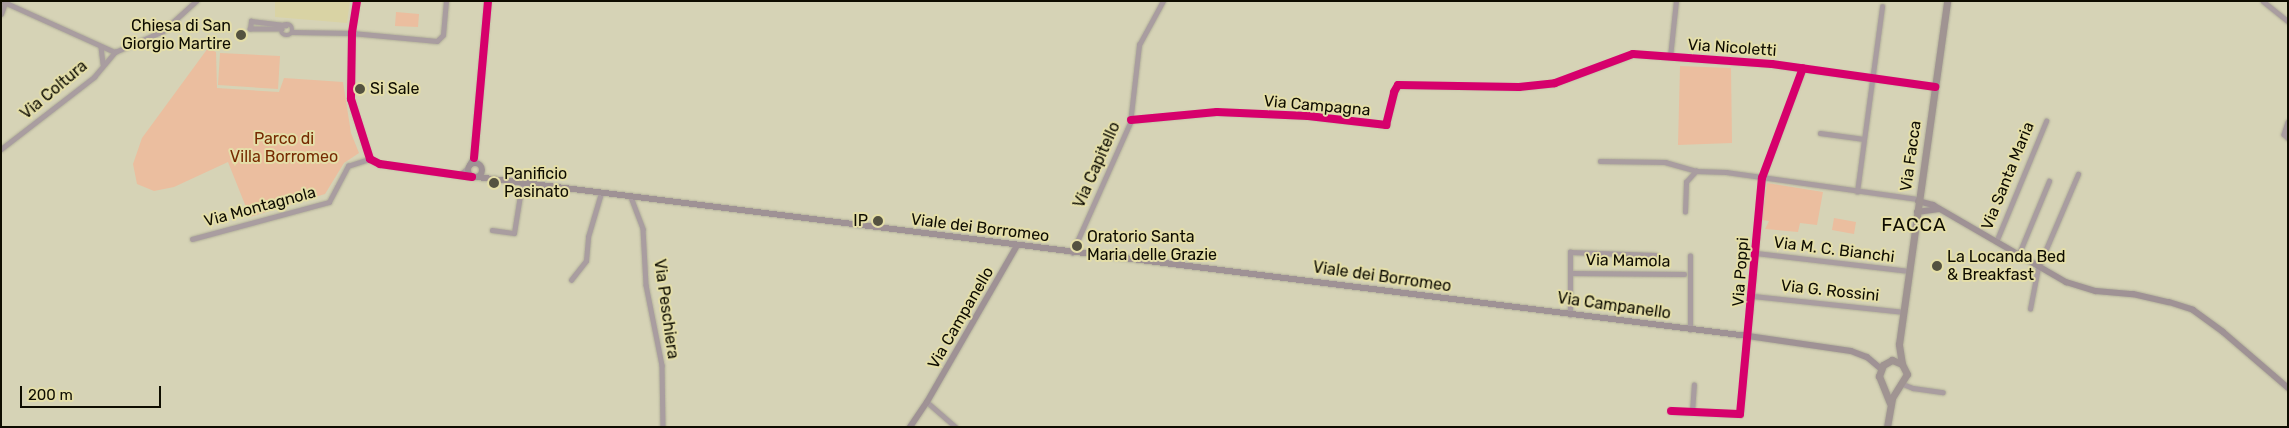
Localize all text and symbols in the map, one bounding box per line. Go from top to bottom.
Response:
place label: Chiesa di San Giorgio Martire [122,16,231,54]
marker: Chiesa di San Giorgio Martire [235,29,247,41]
street label: Via Nicoletti [1687,35,1777,61]
street label: Via Coltura [17,56,91,124]
place label: Si Sale [370,79,419,99]
marker: Si Sale [354,83,366,95]
street label: Via Campagna [1263,92,1371,120]
street label: Via Capitello [1069,119,1125,211]
street label: Via Facca [1897,119,1925,193]
street label: Via Santa Maria [1978,119,2038,233]
park label: Parco di Villa Borromeo [230,129,338,167]
place label: Panificio Pasinato [504,164,569,202]
marker: Panificio Pasinato [488,177,500,189]
street label: Via Montagnola [202,183,318,231]
street label: Viale dei Borromeo [910,210,1050,246]
place label: IP [853,211,868,231]
district label: FACCA [1881,214,1947,236]
marker: IP [872,215,884,227]
place label: Oratorio Santa Maria delle Grazie [1087,227,1217,265]
street label: Via M. C. Bianchi [1773,233,1895,267]
street label: Via Poppi [1729,237,1753,307]
marker: Oratorio Santa Maria delle Grazie [1071,240,1083,252]
place label: La Locanda Bed & Breakfast [1947,247,2066,285]
street label: Via Mamola [1585,251,1671,271]
street label: Via Peschiera [649,258,683,360]
street label: Viale dei Borromeo [1312,258,1452,296]
marker: La Locanda Bed & Breakfast [1931,260,1943,272]
street label: Via Campanello [924,264,998,372]
street label: Via G. Rossini [1780,276,1880,306]
street label: Via Campanello [1556,289,1672,323]
scale bar [22,376,164,408]
text: 200 m [28,386,73,404]

